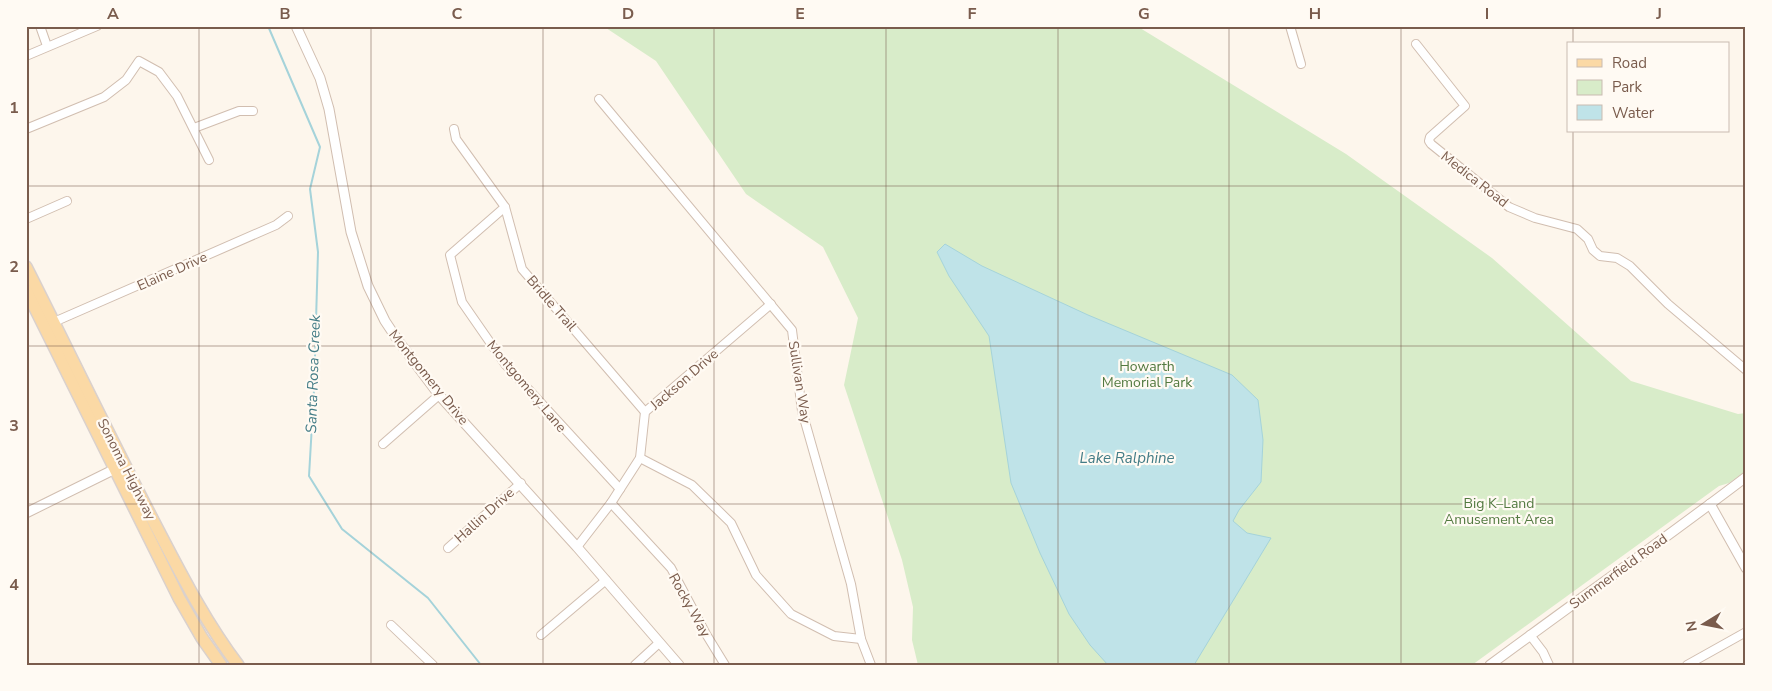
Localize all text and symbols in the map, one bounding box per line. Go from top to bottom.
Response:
text: A [107,3,119,25]
text: B [279,3,291,25]
text: C [452,3,463,25]
text: D [622,3,634,25]
text: E [795,3,805,25]
text: F [968,3,977,25]
text: G [1138,3,1150,25]
text: H [1309,3,1321,25]
text: I [1485,3,1489,25]
text: J [1655,3,1662,25]
legend [1567,42,1730,132]
text: Road [1612,53,1647,73]
text: Park [1612,77,1642,97]
text: 1 [9,97,19,119]
text: Water [1612,103,1655,123]
street label: Medica Road [1437,147,1512,212]
street label: Elaine Drive [134,247,210,295]
text: 2 [9,256,19,278]
street label: Bridle Trail [522,271,582,336]
water label: Santa Rosa Creek [301,314,325,434]
street label: Montgomery Drive [384,326,473,429]
street label: Montgomery Lane [483,336,571,436]
street label: Sullivan Way [784,340,816,425]
street label: Jackson Drive [645,344,722,415]
park label: Howarth Memorial Park [1102,357,1193,392]
text: 3 [9,415,19,437]
street label: Sonoma Highway [93,415,161,524]
water label: Lake Ralphine [1080,448,1174,468]
street label: Hallin Drive [450,483,518,547]
park label: Big K–Land Amusement Area [1444,494,1554,529]
street label: Summerfield Road [1565,529,1671,613]
street label: Rocky Way [664,570,715,641]
text: 4 [9,574,19,596]
north arrow [1680,598,1730,648]
text: N [1681,619,1702,633]

